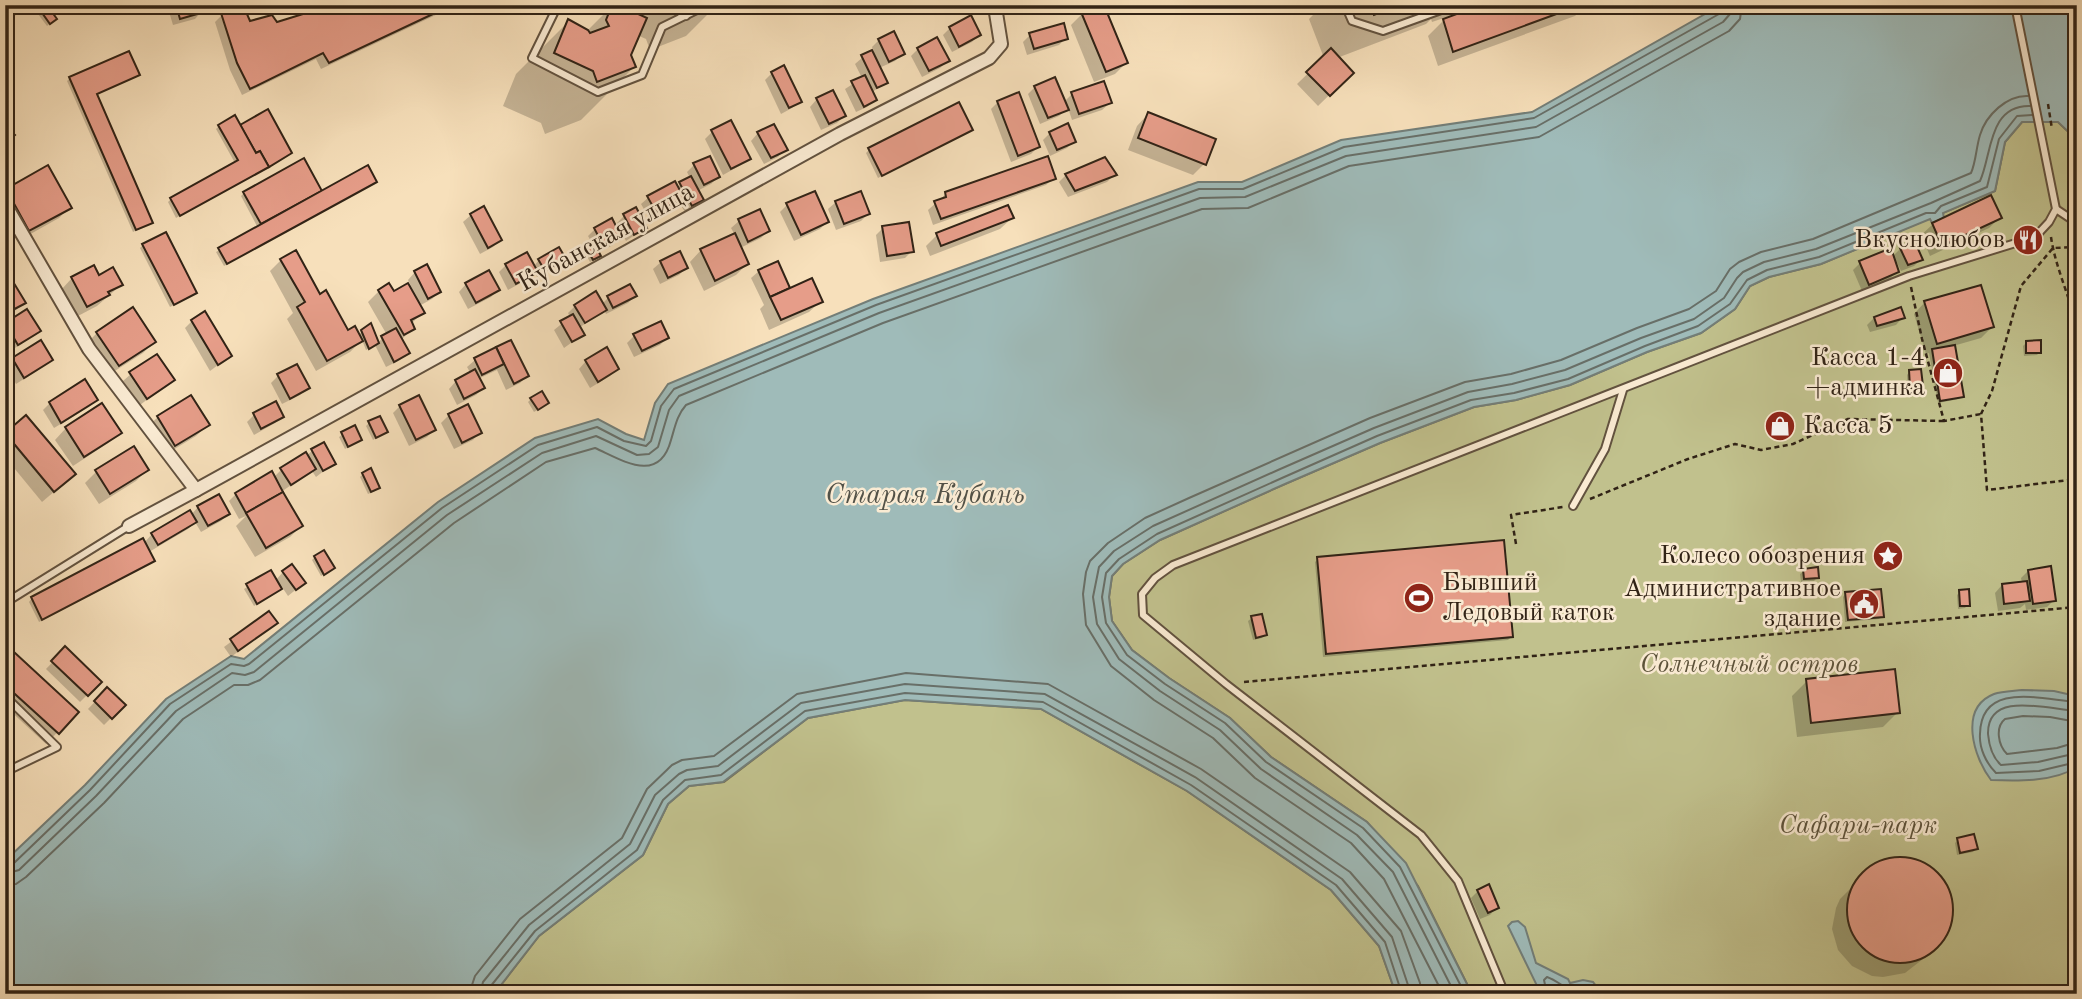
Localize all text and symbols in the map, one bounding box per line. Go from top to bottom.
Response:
street label: Кубанская улица [513,179,699,297]
restaurant icon: Вкуснолюбов [2011,223,2045,257]
place label: Вкуснолюбов [1854,227,2005,253]
place label: Касса 1-4 +админка [1806,345,1925,401]
shop icon: Касса 1-4 +админка [1931,356,1965,390]
shop icon: Касса 5 [1763,409,1797,443]
place label: Касса 5 [1803,413,1893,439]
water label: Старая Кубань [825,482,1025,510]
place icon: Колесо обозрения [1871,539,1905,573]
place label: Колесо обозрения [1659,543,1865,569]
place label: Бывший Ледовый каток [1442,570,1615,626]
place label: Административное здание [1623,576,1841,632]
sports icon: Бывший Ледовый каток [1402,581,1436,615]
public building icon: Административное здание [1847,587,1881,621]
park label: Солнечный остров [1640,652,1858,678]
park label: Сафари-парк [1779,813,1937,839]

